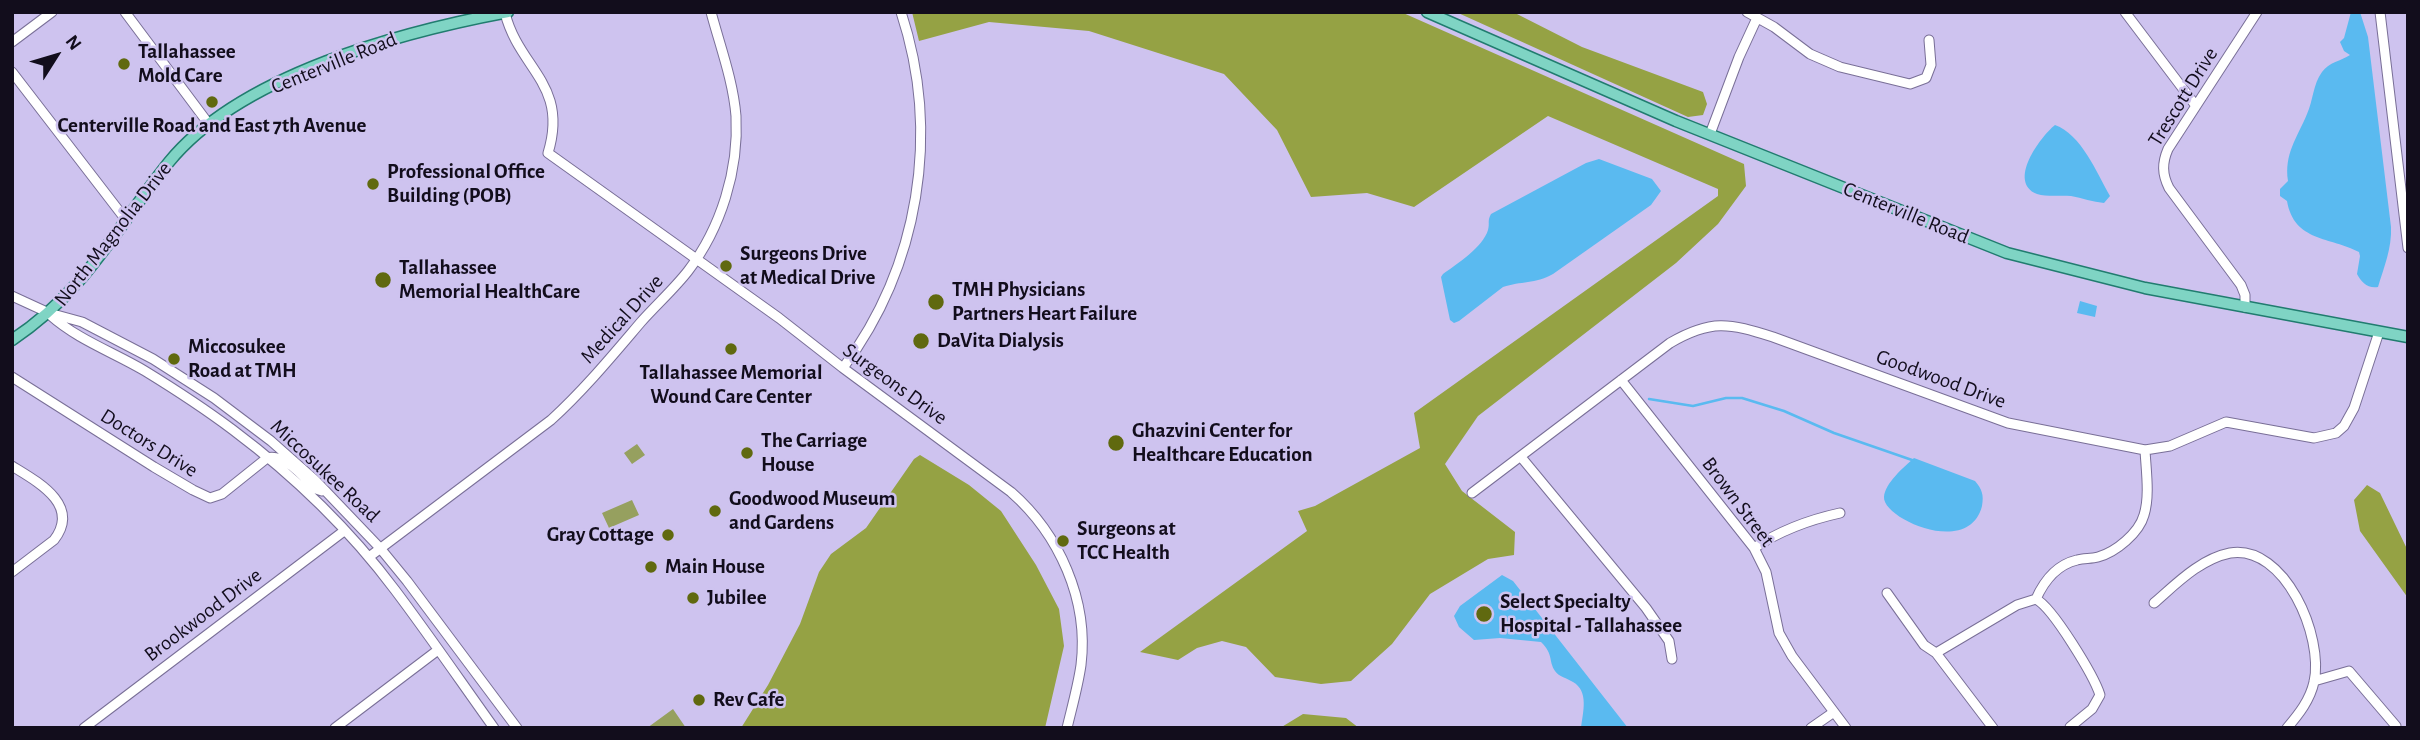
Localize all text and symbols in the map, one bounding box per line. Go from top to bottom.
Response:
north arrow [21,21,91,91]
street label: Centerville Road [267,26,401,100]
text: N [62,32,85,54]
place label: Tallahassee Mold Care [138,39,236,89]
street label: Trescott Drive [2143,43,2223,151]
marker: Tallahassee Mold Care [116,56,132,72]
marker: Centerville Road and East 7th Avenue [204,94,220,110]
place label: Centerville Road and East 7th Avenue [58,113,366,139]
street label: North Magnolia Drive [49,157,177,311]
place label: Professional Office Building (POB) [387,159,545,209]
marker: Professional Office Building (POB) [365,176,381,192]
street label: Centerville Road [1839,176,1973,250]
place label: Surgeons Drive at Medical Drive [740,241,875,291]
place label: Tallahassee Memorial HealthCare [399,255,580,305]
marker: Surgeons Drive at Medical Drive [718,258,734,274]
street label: Medical Drive [575,269,669,369]
marker: Tallahassee Memorial HealthCare [373,270,393,290]
place label: TMH Physicians Partners Heart Failure [952,277,1137,327]
marker: TMH Physicians Partners Heart Failure [926,292,946,312]
place label: DaVita Dialysis [937,328,1064,354]
marker: DaVita Dialysis [911,331,931,351]
place label: Miccosukee Road at TMH [188,334,297,384]
street label: Surgeons Drive [838,338,952,430]
marker: Tallahassee Memorial Wound Care Center [723,341,739,357]
street label: Goodwood Drive [1873,344,2009,414]
marker: Miccosukee Road at TMH [166,351,182,367]
place label: Tallahassee Memorial Wound Care Center [640,360,822,410]
street label: Doctors Drive [96,403,202,483]
street label: Miccosukee Road [265,414,385,528]
place label: Ghazvini Center for Healthcare Education [1132,418,1312,468]
place label: The Carriage House [761,428,867,478]
marker: Ghazvini Center for Healthcare Education [1106,433,1126,453]
marker: The Carriage House [739,445,755,461]
street label: Brown Street [1696,452,1780,552]
place label: Goodwood Museum and Gardens [729,486,896,536]
marker: Goodwood Museum and Gardens [707,503,723,519]
place label: Surgeons at TCC Health [1077,516,1176,566]
place label: Gray Cottage [547,522,654,548]
marker: Gray Cottage [660,527,676,543]
marker: Surgeons at TCC Health [1055,533,1071,549]
place label: Main House [665,554,765,580]
marker: Main House [643,559,659,575]
street label: Brookwood Drive [139,563,267,667]
place label: Jubilee [707,585,767,611]
place label: Select Specialty Hospital - Tallahassee [1500,589,1682,639]
marker: Jubilee [685,590,701,606]
marker: Select Specialty Hospital - Tallahassee [1474,604,1494,624]
place label: Rev Cafe [713,687,784,713]
marker: Rev Cafe [691,692,707,708]

